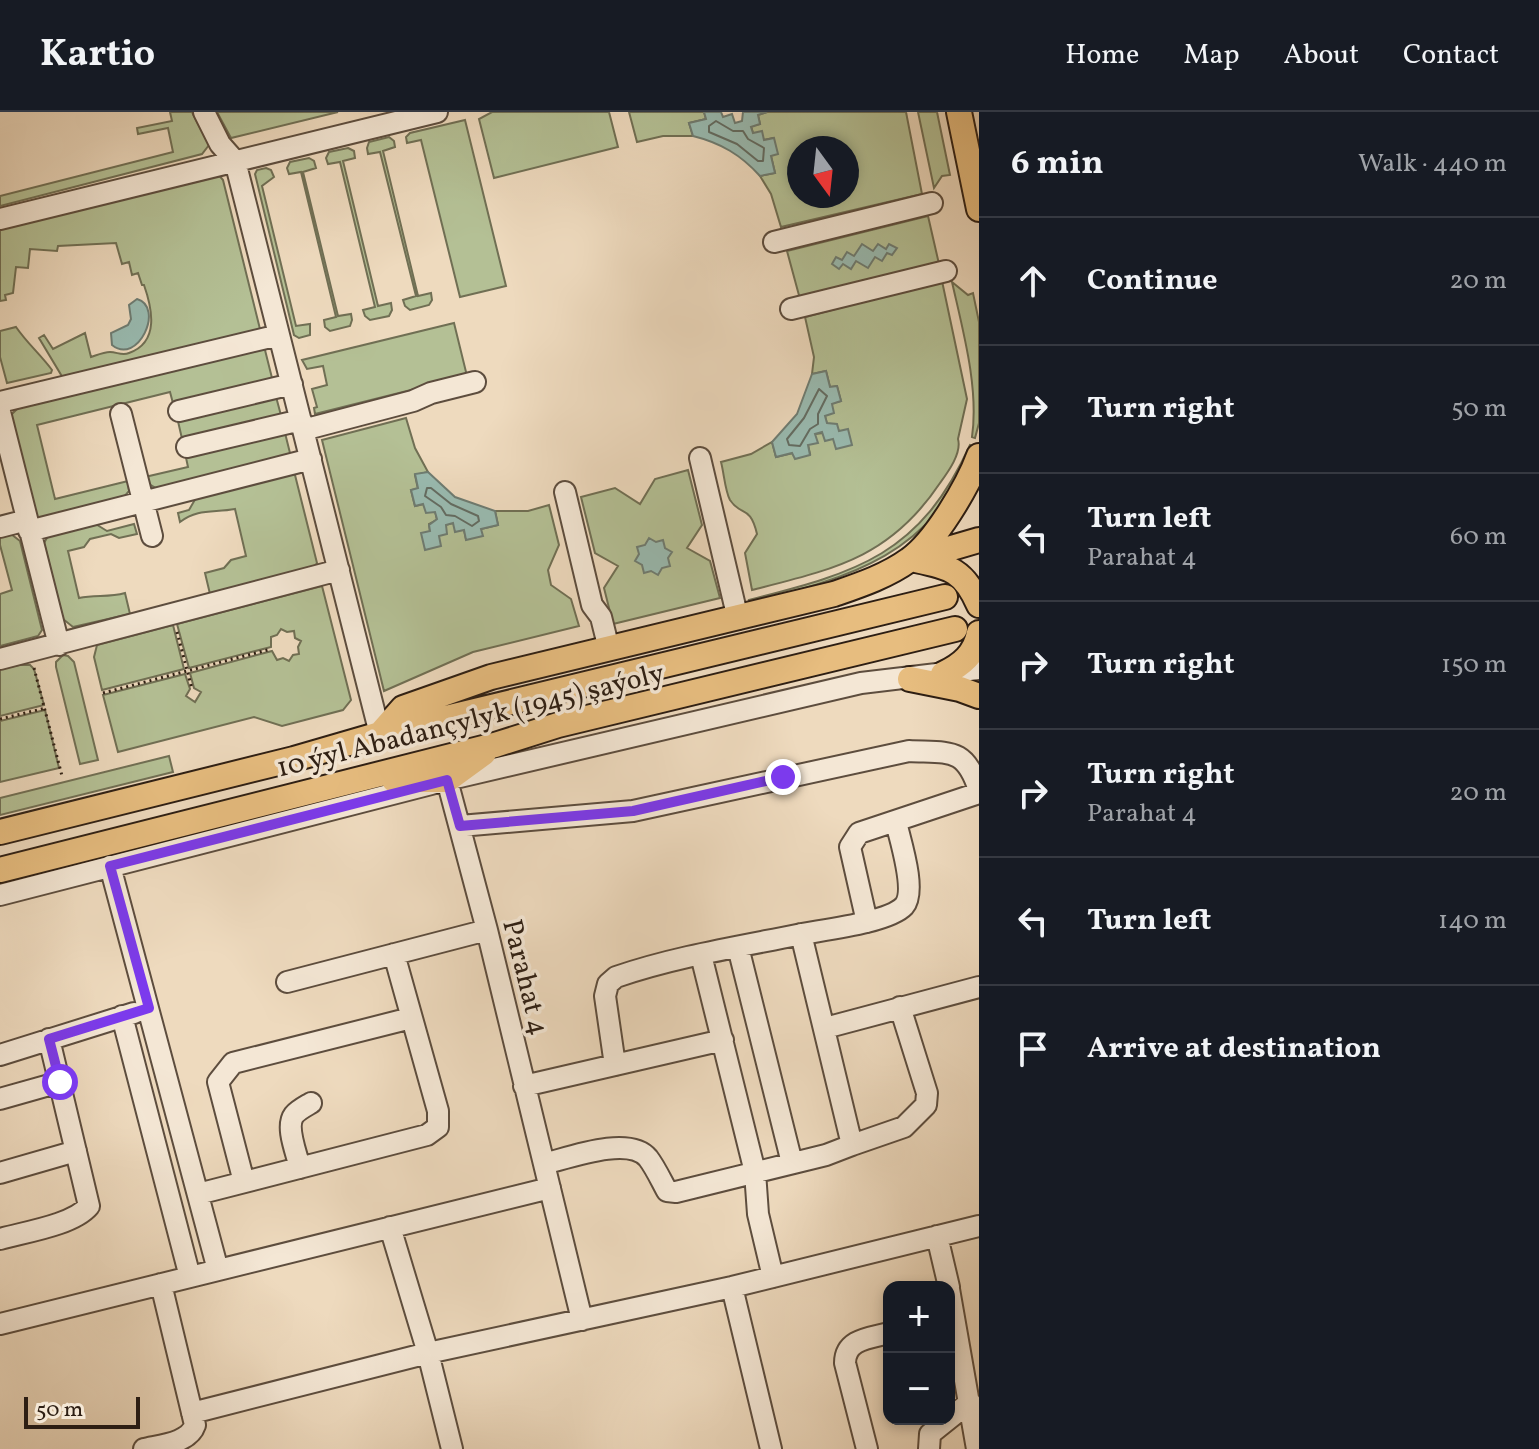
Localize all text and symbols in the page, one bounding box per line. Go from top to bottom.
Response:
text: Kartio [40,29,155,82]
text: Home [1065,36,1139,75]
text: Map [1183,36,1239,75]
text: About [1283,36,1359,75]
text: Contact [1403,36,1499,75]
north arrow [787,136,859,208]
text: 6 min [1011,141,1104,188]
text: Walk · 440 m [1358,146,1507,182]
icon: ahead [1011,259,1055,303]
text: Continue [1087,260,1218,302]
text: 20 m [1449,263,1507,299]
icon: right [1011,387,1055,431]
text: Turn right [1087,388,1235,430]
text: 50 m [1451,391,1507,427]
text: Turn left [1087,498,1211,540]
icon: left [1011,515,1055,559]
text: 60 m [1450,519,1507,555]
text: Parahat 4 [1087,540,1197,576]
icon: right [1011,643,1055,687]
text: Turn right [1087,644,1235,686]
text: 150 m [1441,647,1507,683]
street label: 10 ýyl Abadançylyk (1945) şaýoly [273,654,669,789]
text: Turn right [1087,754,1235,796]
route end [765,759,801,795]
icon: right [1011,771,1055,815]
text: 20 m [1449,775,1507,811]
text: Parahat 4 [1087,796,1197,832]
icon: left [1011,899,1055,943]
text: Turn left [1087,900,1211,942]
text: 140 m [1438,903,1507,939]
street label: Parahat 4 [491,916,558,1040]
icon: arrive [1011,1027,1055,1071]
text: Arrive at destination [1087,1028,1381,1070]
route start [42,1064,78,1100]
map controls [883,1281,955,1425]
button: + [883,1281,955,1353]
button: − [883,1353,955,1425]
scale bar [24,1393,140,1429]
text: 50 m [36,1395,83,1426]

